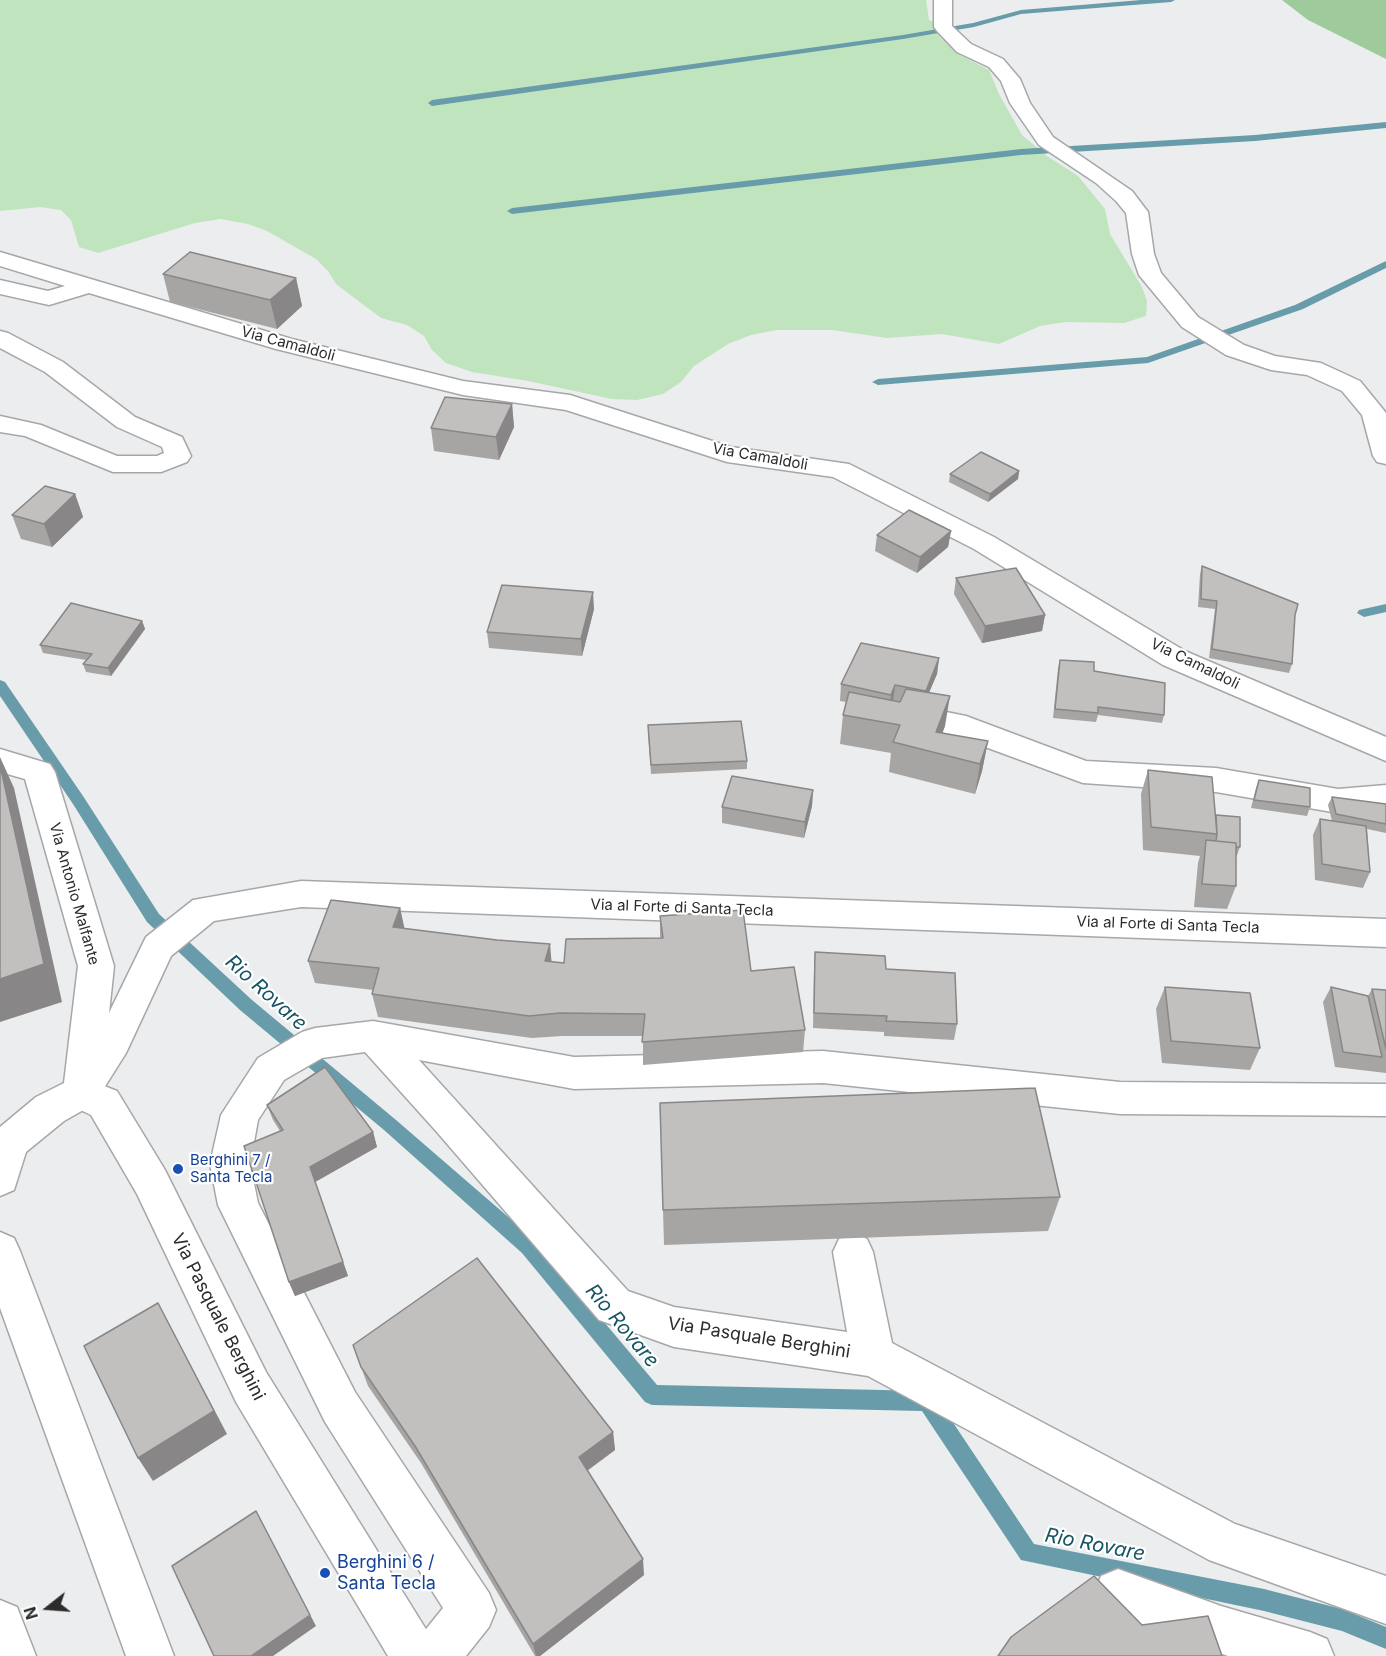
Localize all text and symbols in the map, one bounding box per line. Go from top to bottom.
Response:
street label: Via Camaldoli [239,323,337,365]
street label: Via Camaldoli [711,440,809,474]
street label: Via Camaldoli [1148,635,1242,693]
street label: Via Antonio Malfante [45,821,103,967]
street label: Via al Forte di Santa Tecla [590,896,774,920]
street label: Via al Forte di Santa Tecla [1076,913,1260,937]
water label: Rio Rovare [220,950,312,1036]
place label: Berghini 7 / Santa Tecla [190,1151,272,1186]
marker: Berghini 7 / Santa Tecla [171,1162,185,1176]
street label: Via Pasquale Berghini [166,1230,270,1404]
water label: Rio Rovare [580,1279,664,1373]
street label: Via Pasquale Berghini [666,1313,852,1363]
water label: Rio Rovare [1043,1524,1147,1566]
place label: Berghini 6 / Santa Tecla [337,1552,436,1594]
marker: Berghini 6 / Santa Tecla [318,1566,332,1580]
north arrow [18,1578,78,1638]
text: N [19,1605,42,1622]

